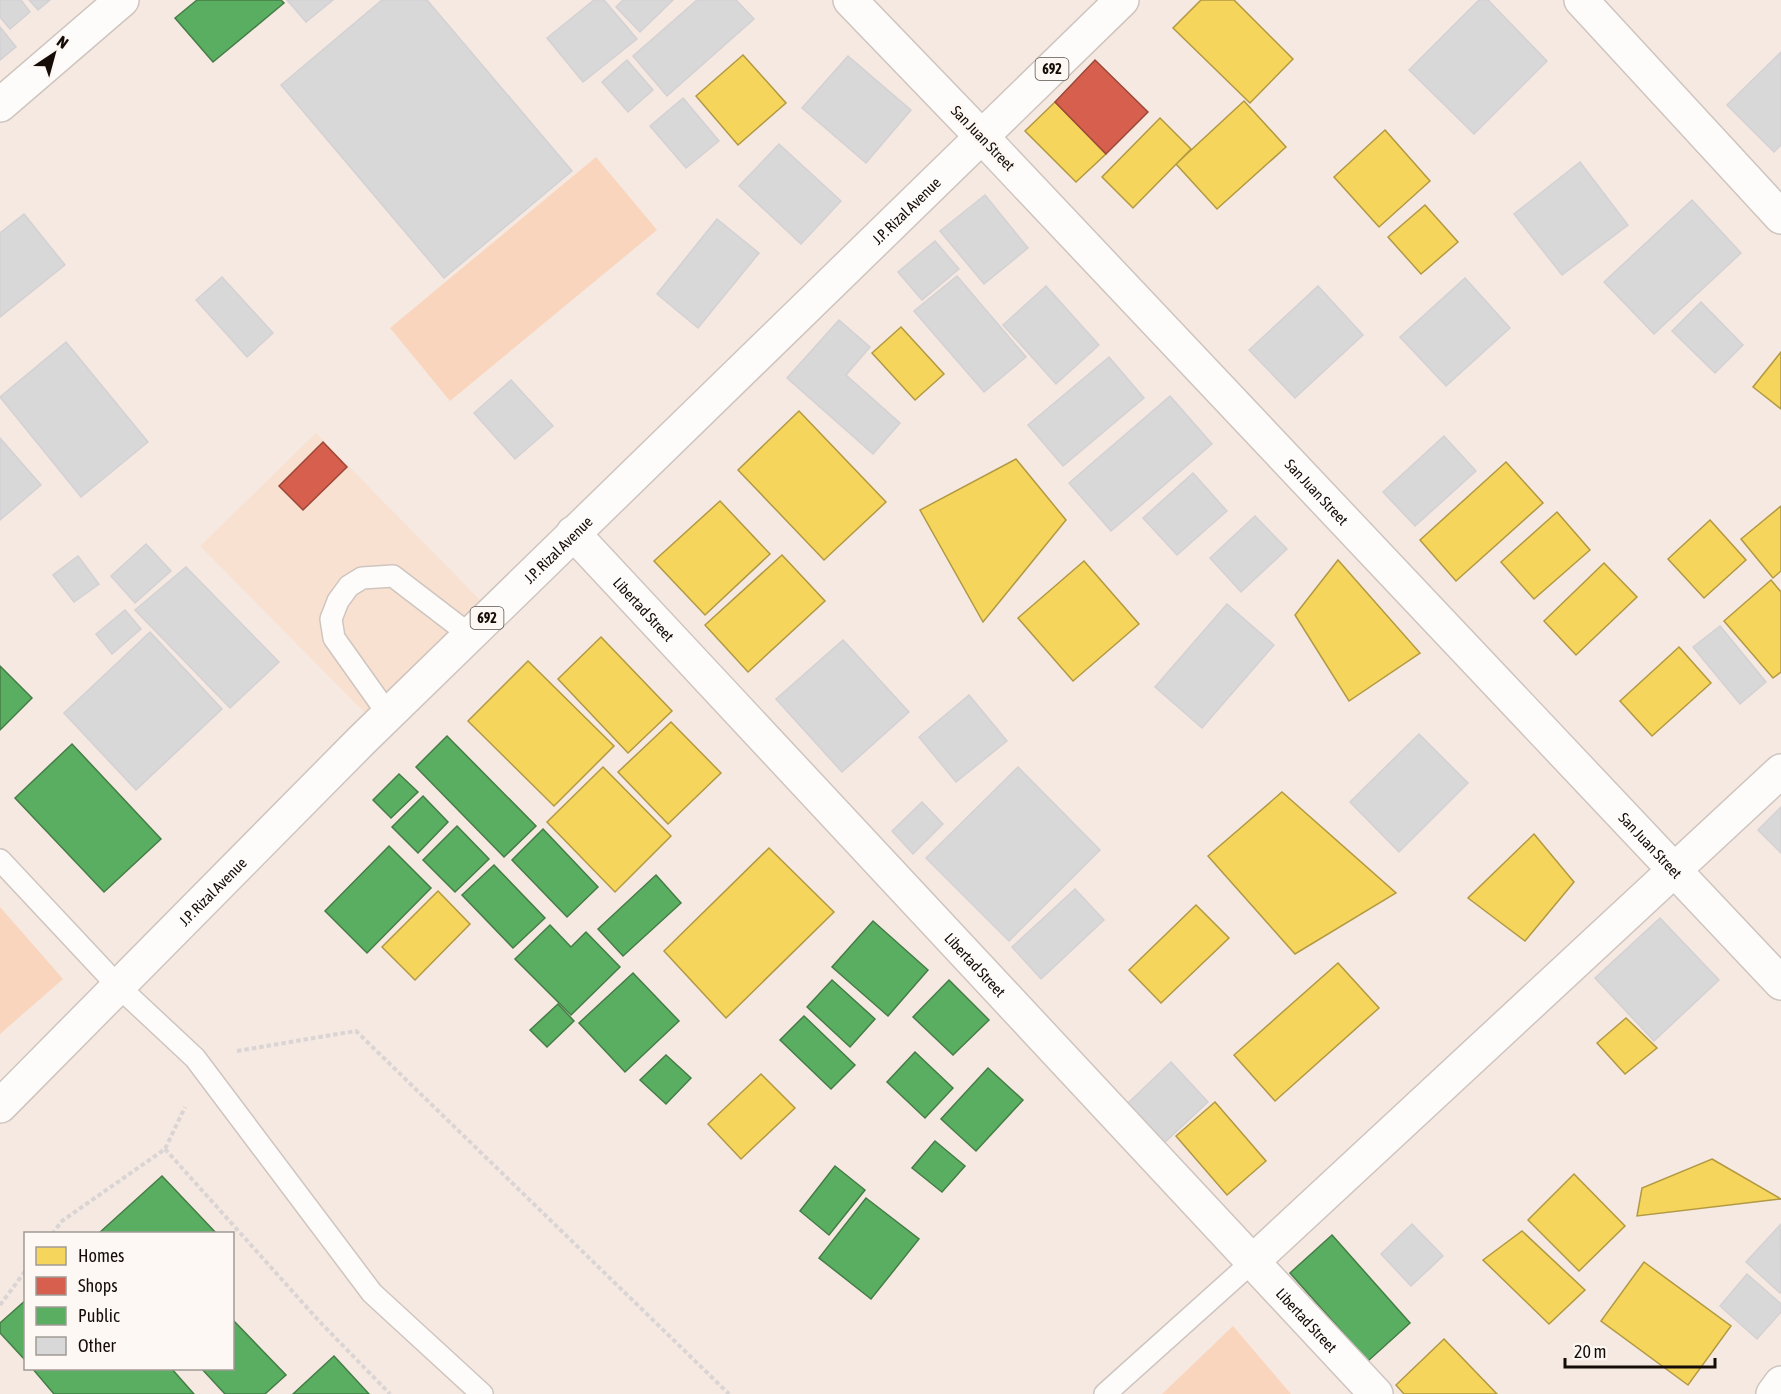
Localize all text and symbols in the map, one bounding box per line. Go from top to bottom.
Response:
north arrow [24,24,84,84]
text: N [54,32,72,52]
road number: 692 [1036,58,1068,80]
street label: San Juan Street [948,102,1018,174]
street label: J.P. Rizal Avenue [868,173,944,247]
street label: San Juan Street [1282,455,1352,528]
street label: J.P. Rizal Avenue [520,512,596,586]
street label: Libertad Street [610,574,678,644]
road number: 692 [470,607,504,629]
street label: San Juan Street [1616,809,1686,881]
street label: J.P. Rizal Avenue [175,854,250,929]
street label: Libertad Street [942,929,1009,1000]
legend [24,1232,234,1370]
text: Homes [78,1245,124,1266]
text: Shops [78,1275,118,1296]
street label: Libertad Street [1273,1284,1341,1355]
text: Public [78,1305,120,1326]
scale bar [1565,1331,1715,1369]
text: Other [78,1335,117,1356]
text: 20 m [1574,1341,1606,1362]

